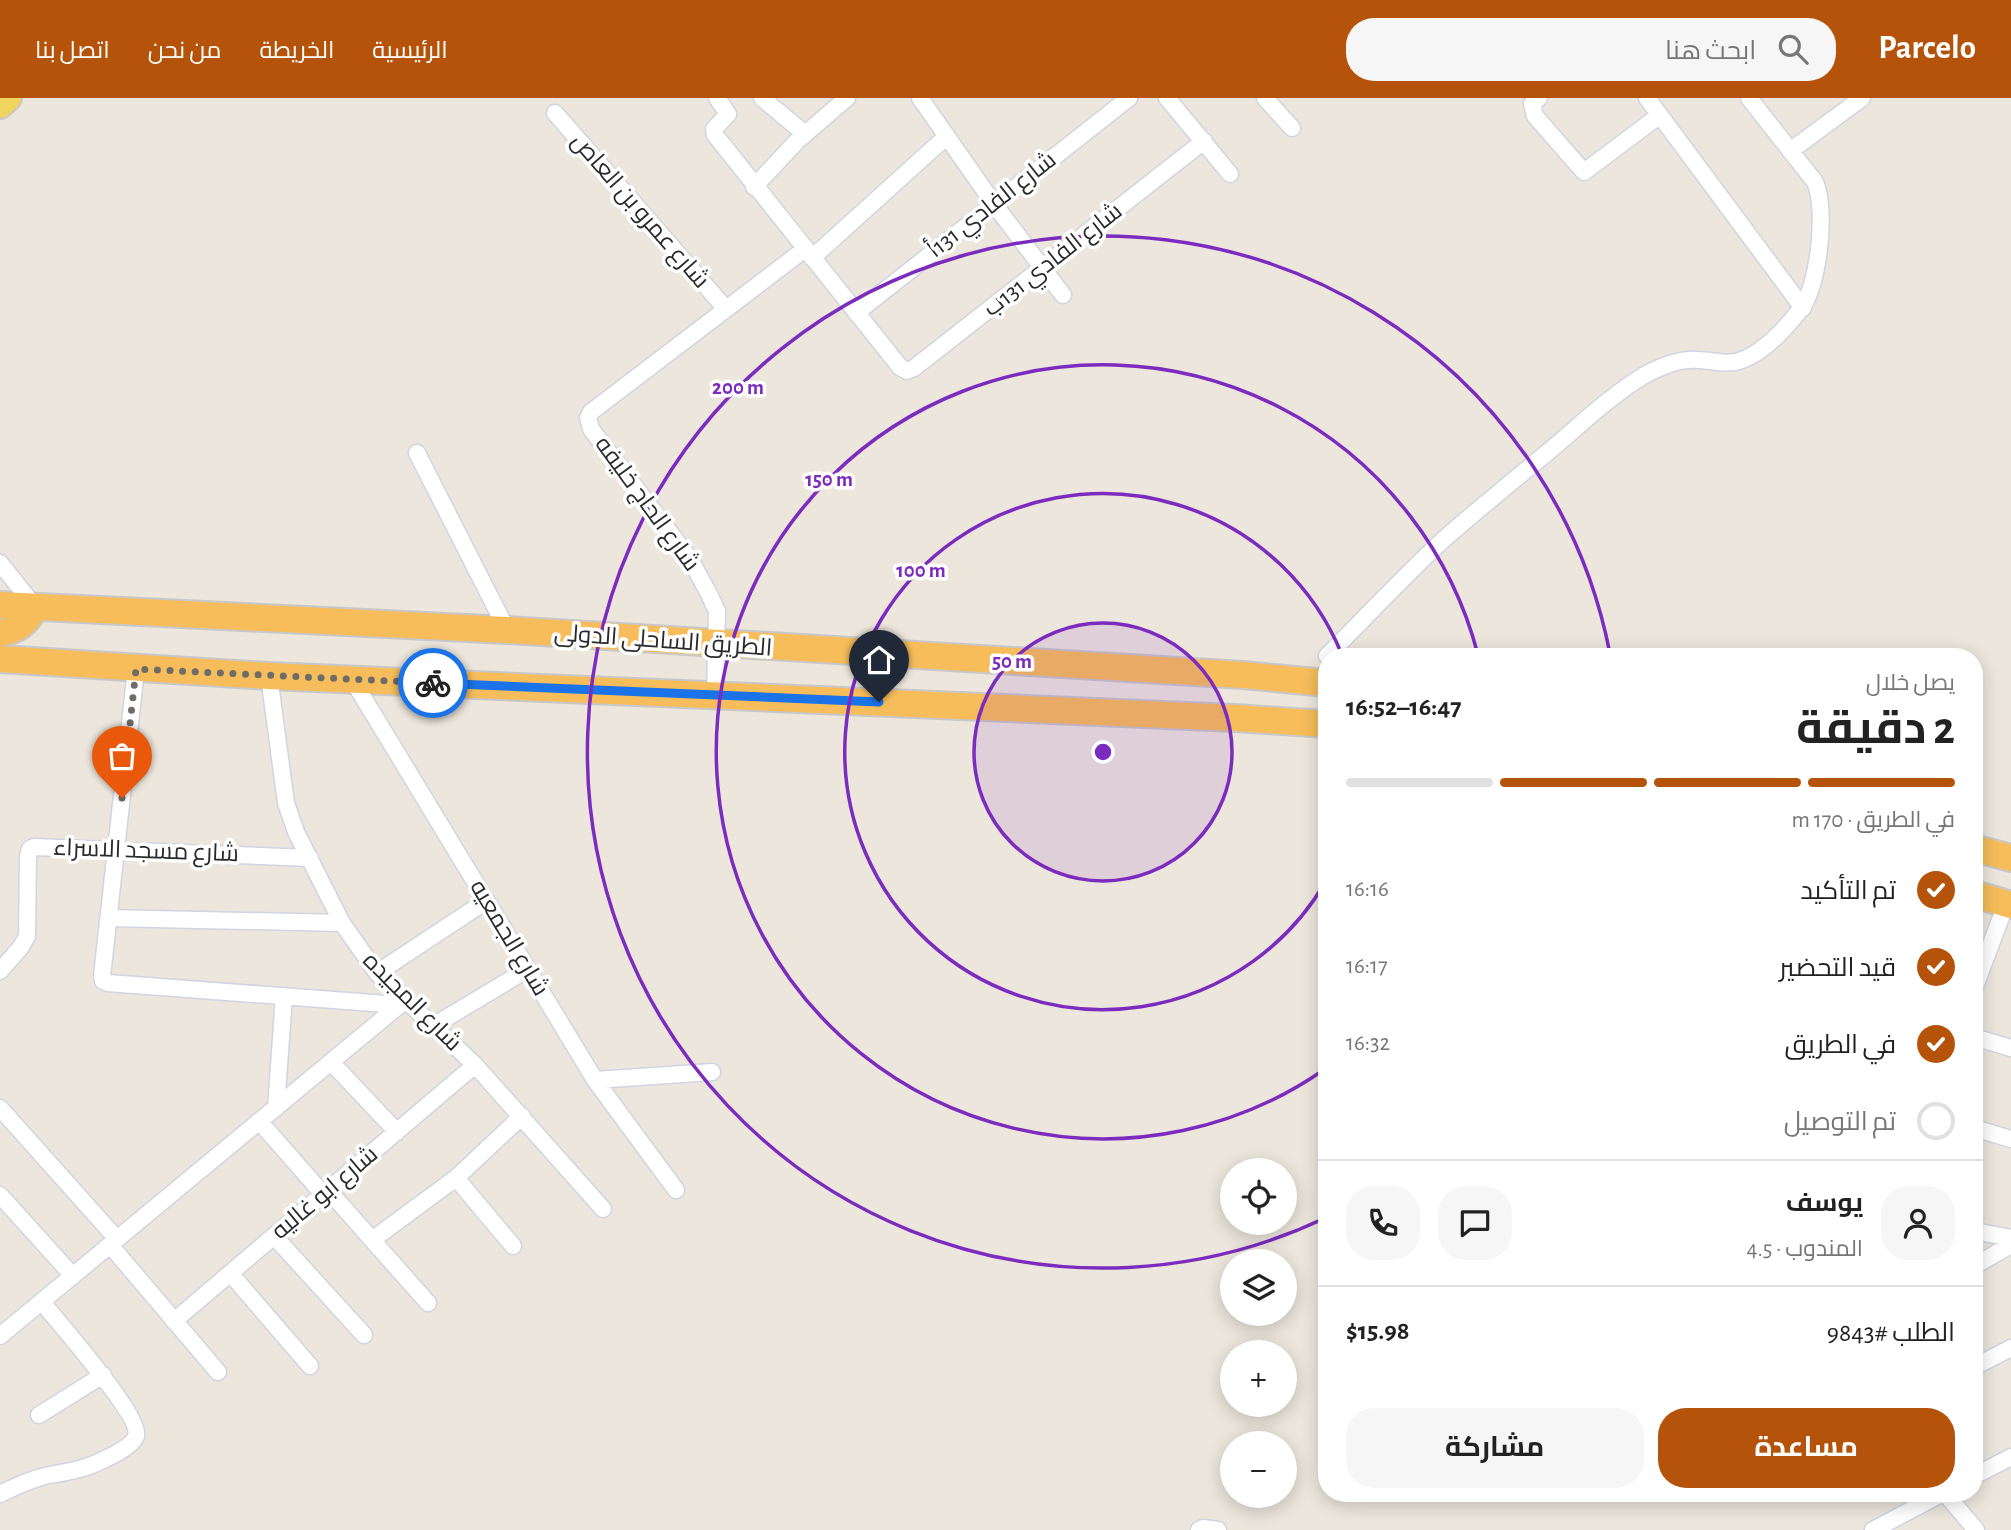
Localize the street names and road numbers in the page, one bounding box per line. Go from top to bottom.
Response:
street label: شارع عمرو بن العاص [564,128,714,295]
street label: شارع الفادي 131أ [920,144,1064,266]
street label: شارع الفادي 131ب [979,198,1130,325]
street label: شارع الحاج خليفه [588,432,705,577]
street label: الطريق الساحلى الدولى [553,621,773,663]
street label: شارع مسجد الاسراء [53,835,239,869]
street label: شارع الجمعيه [463,875,554,1002]
street label: شارع المجيده [356,948,466,1058]
street label: شارع ابو غاليه [267,1141,384,1246]

